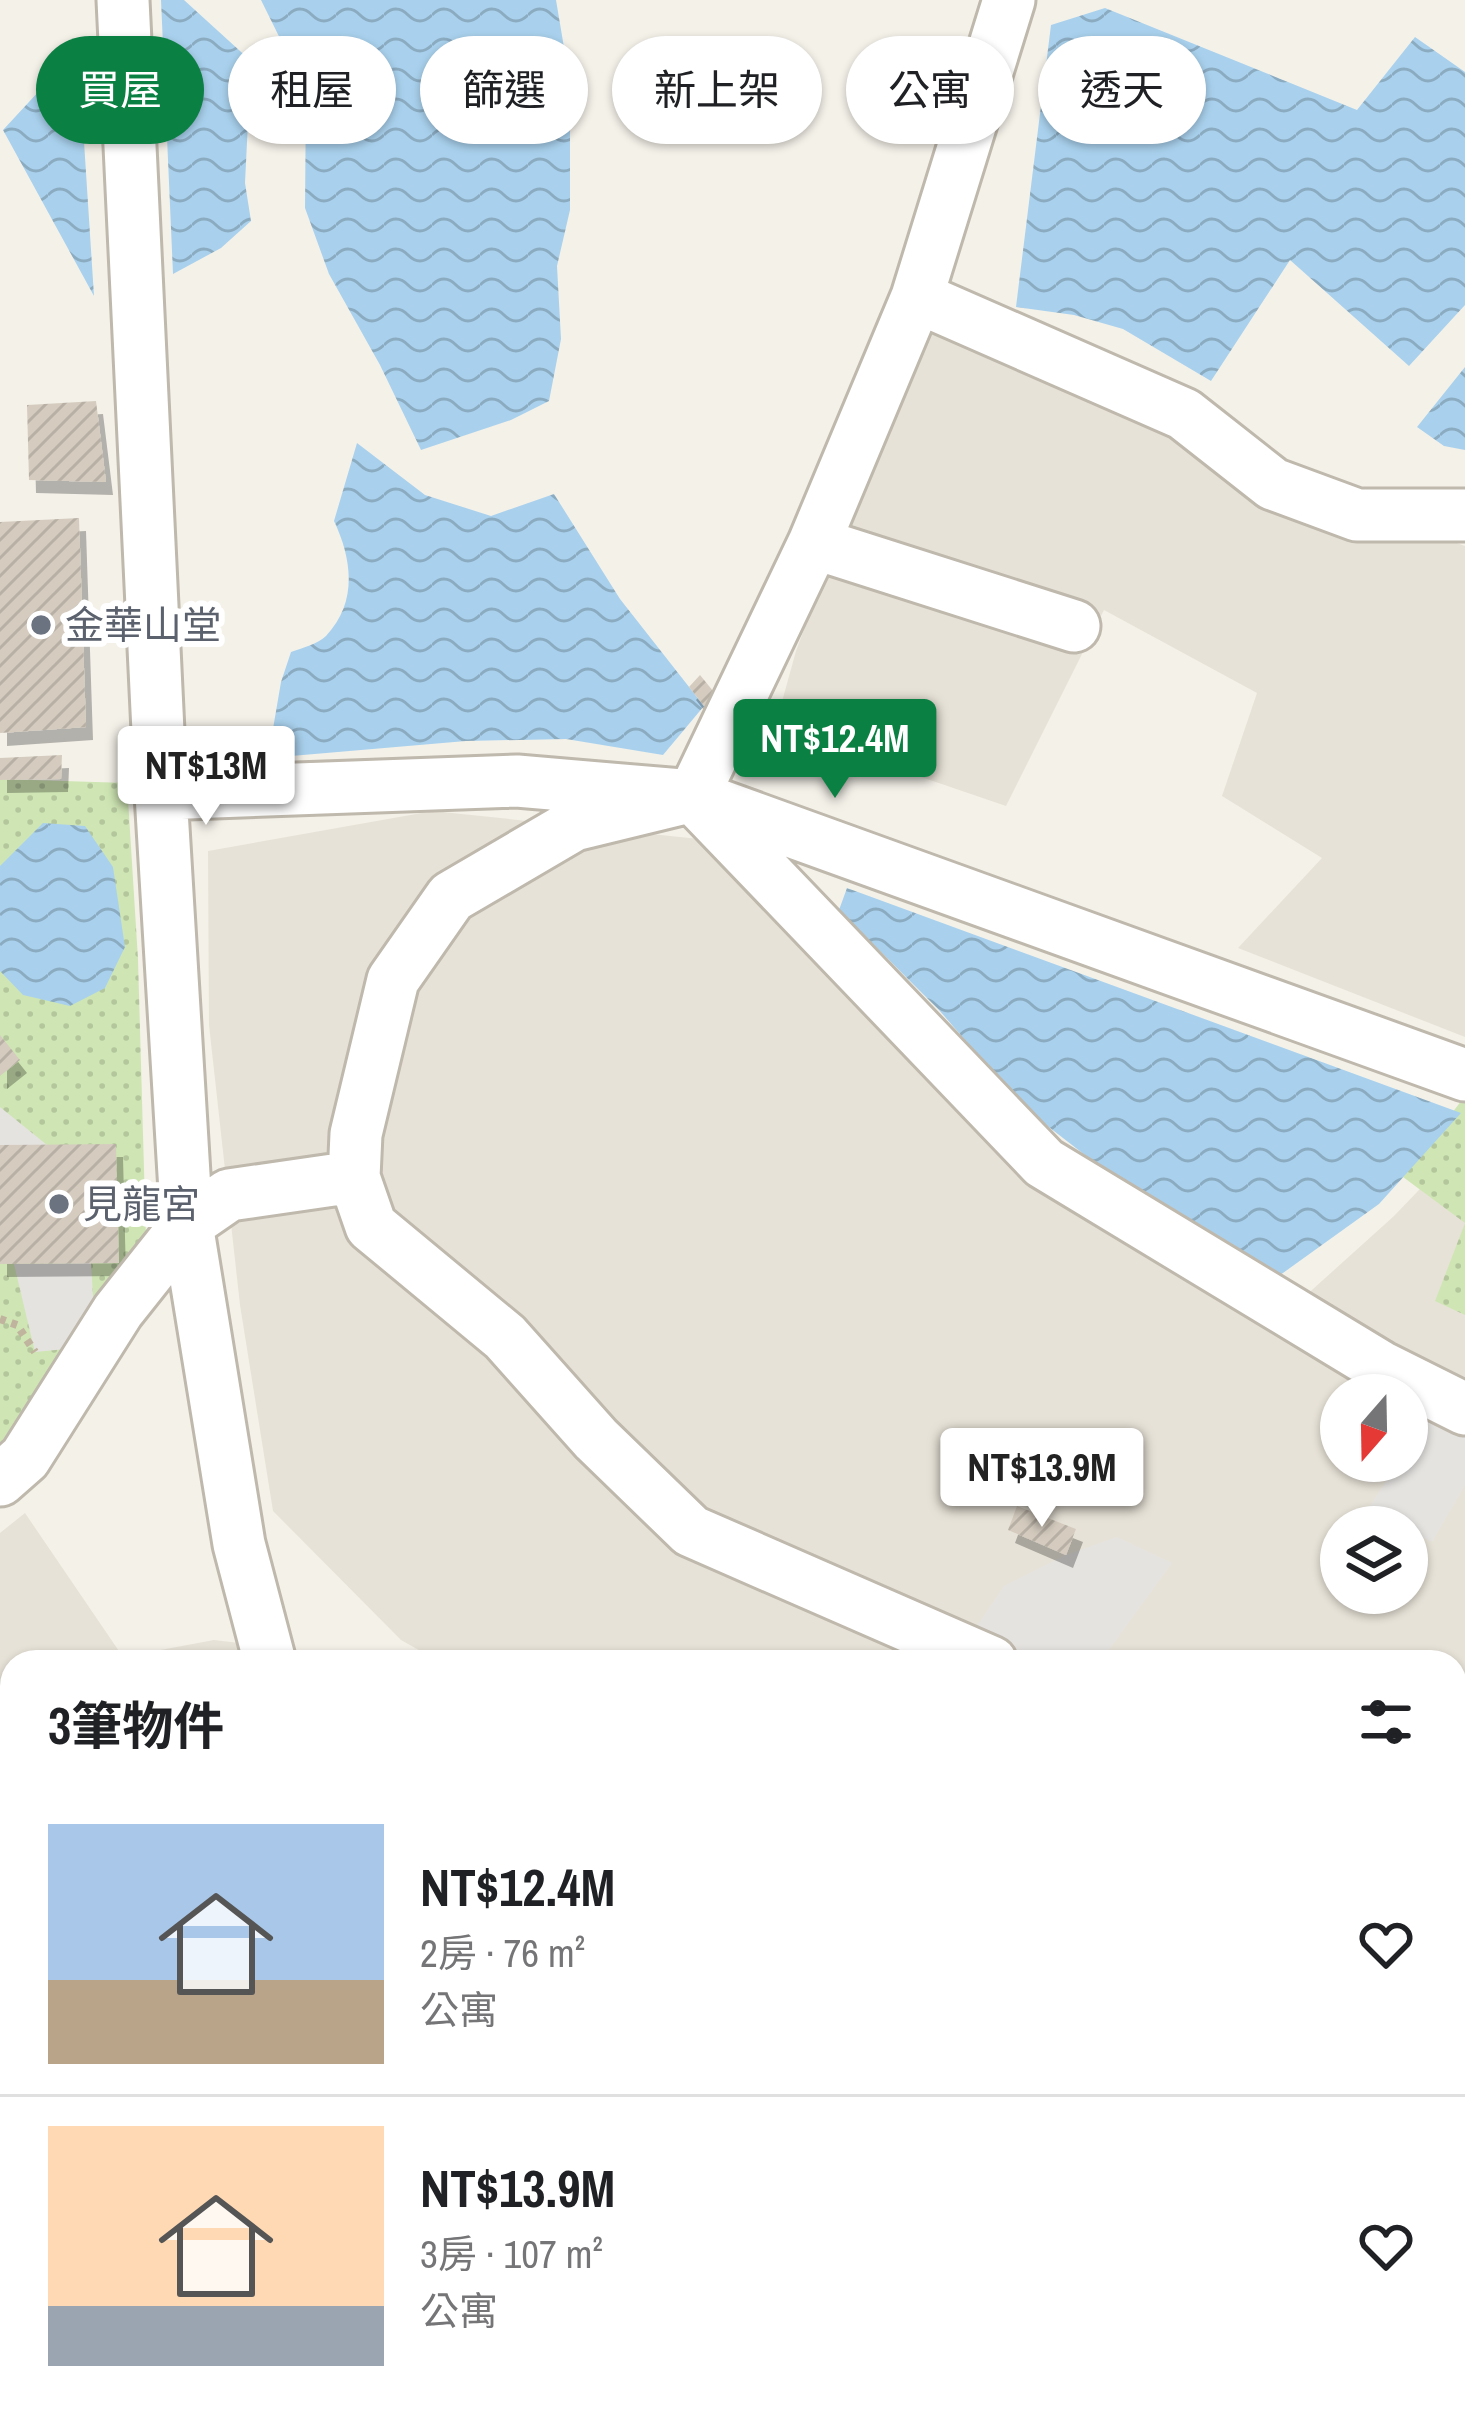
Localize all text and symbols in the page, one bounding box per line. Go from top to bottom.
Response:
chip: 買屋 [36,36,204,144]
chip: 租屋 [228,36,396,144]
chip: 篩選 [420,36,588,144]
chip: 新上架 [612,36,822,144]
chip: 公寓 [846,36,1014,144]
chip: 透天 [1038,36,1206,144]
place label: 金華山堂 [65,599,221,651]
marker: 金華山堂 [28,612,54,638]
pin: NT$12.4M [711,699,959,801]
text: NT$12.4M [760,712,910,764]
pin: NT$13M [108,726,304,828]
text: NT$13M [145,739,267,791]
place label: 見龍宮 [83,1178,200,1230]
marker: 見龍宮 [46,1191,72,1217]
north arrow [1320,1374,1428,1482]
map controls [1320,1374,1428,1614]
pin: NT$13.9M [918,1428,1166,1530]
text: NT$13.9M [967,1441,1117,1493]
button: layers [1320,1506,1428,1614]
icon: filters [1353,1689,1419,1755]
text: 3筆物件 [48,1691,224,1760]
text: NT$12.4M [420,1853,615,1922]
icon: home [144,1872,288,2016]
icon: heart [1353,1911,1419,1977]
text: 2房 · 76 m² [420,1927,585,1979]
text: 公寓 [420,1984,498,2036]
text: NT$13.9M [420,2154,615,2223]
icon: home [144,2174,288,2318]
icon: heart [1353,2213,1419,2279]
text: 3房 · 107 m² [420,2228,603,2280]
text: 公寓 [420,2285,498,2337]

